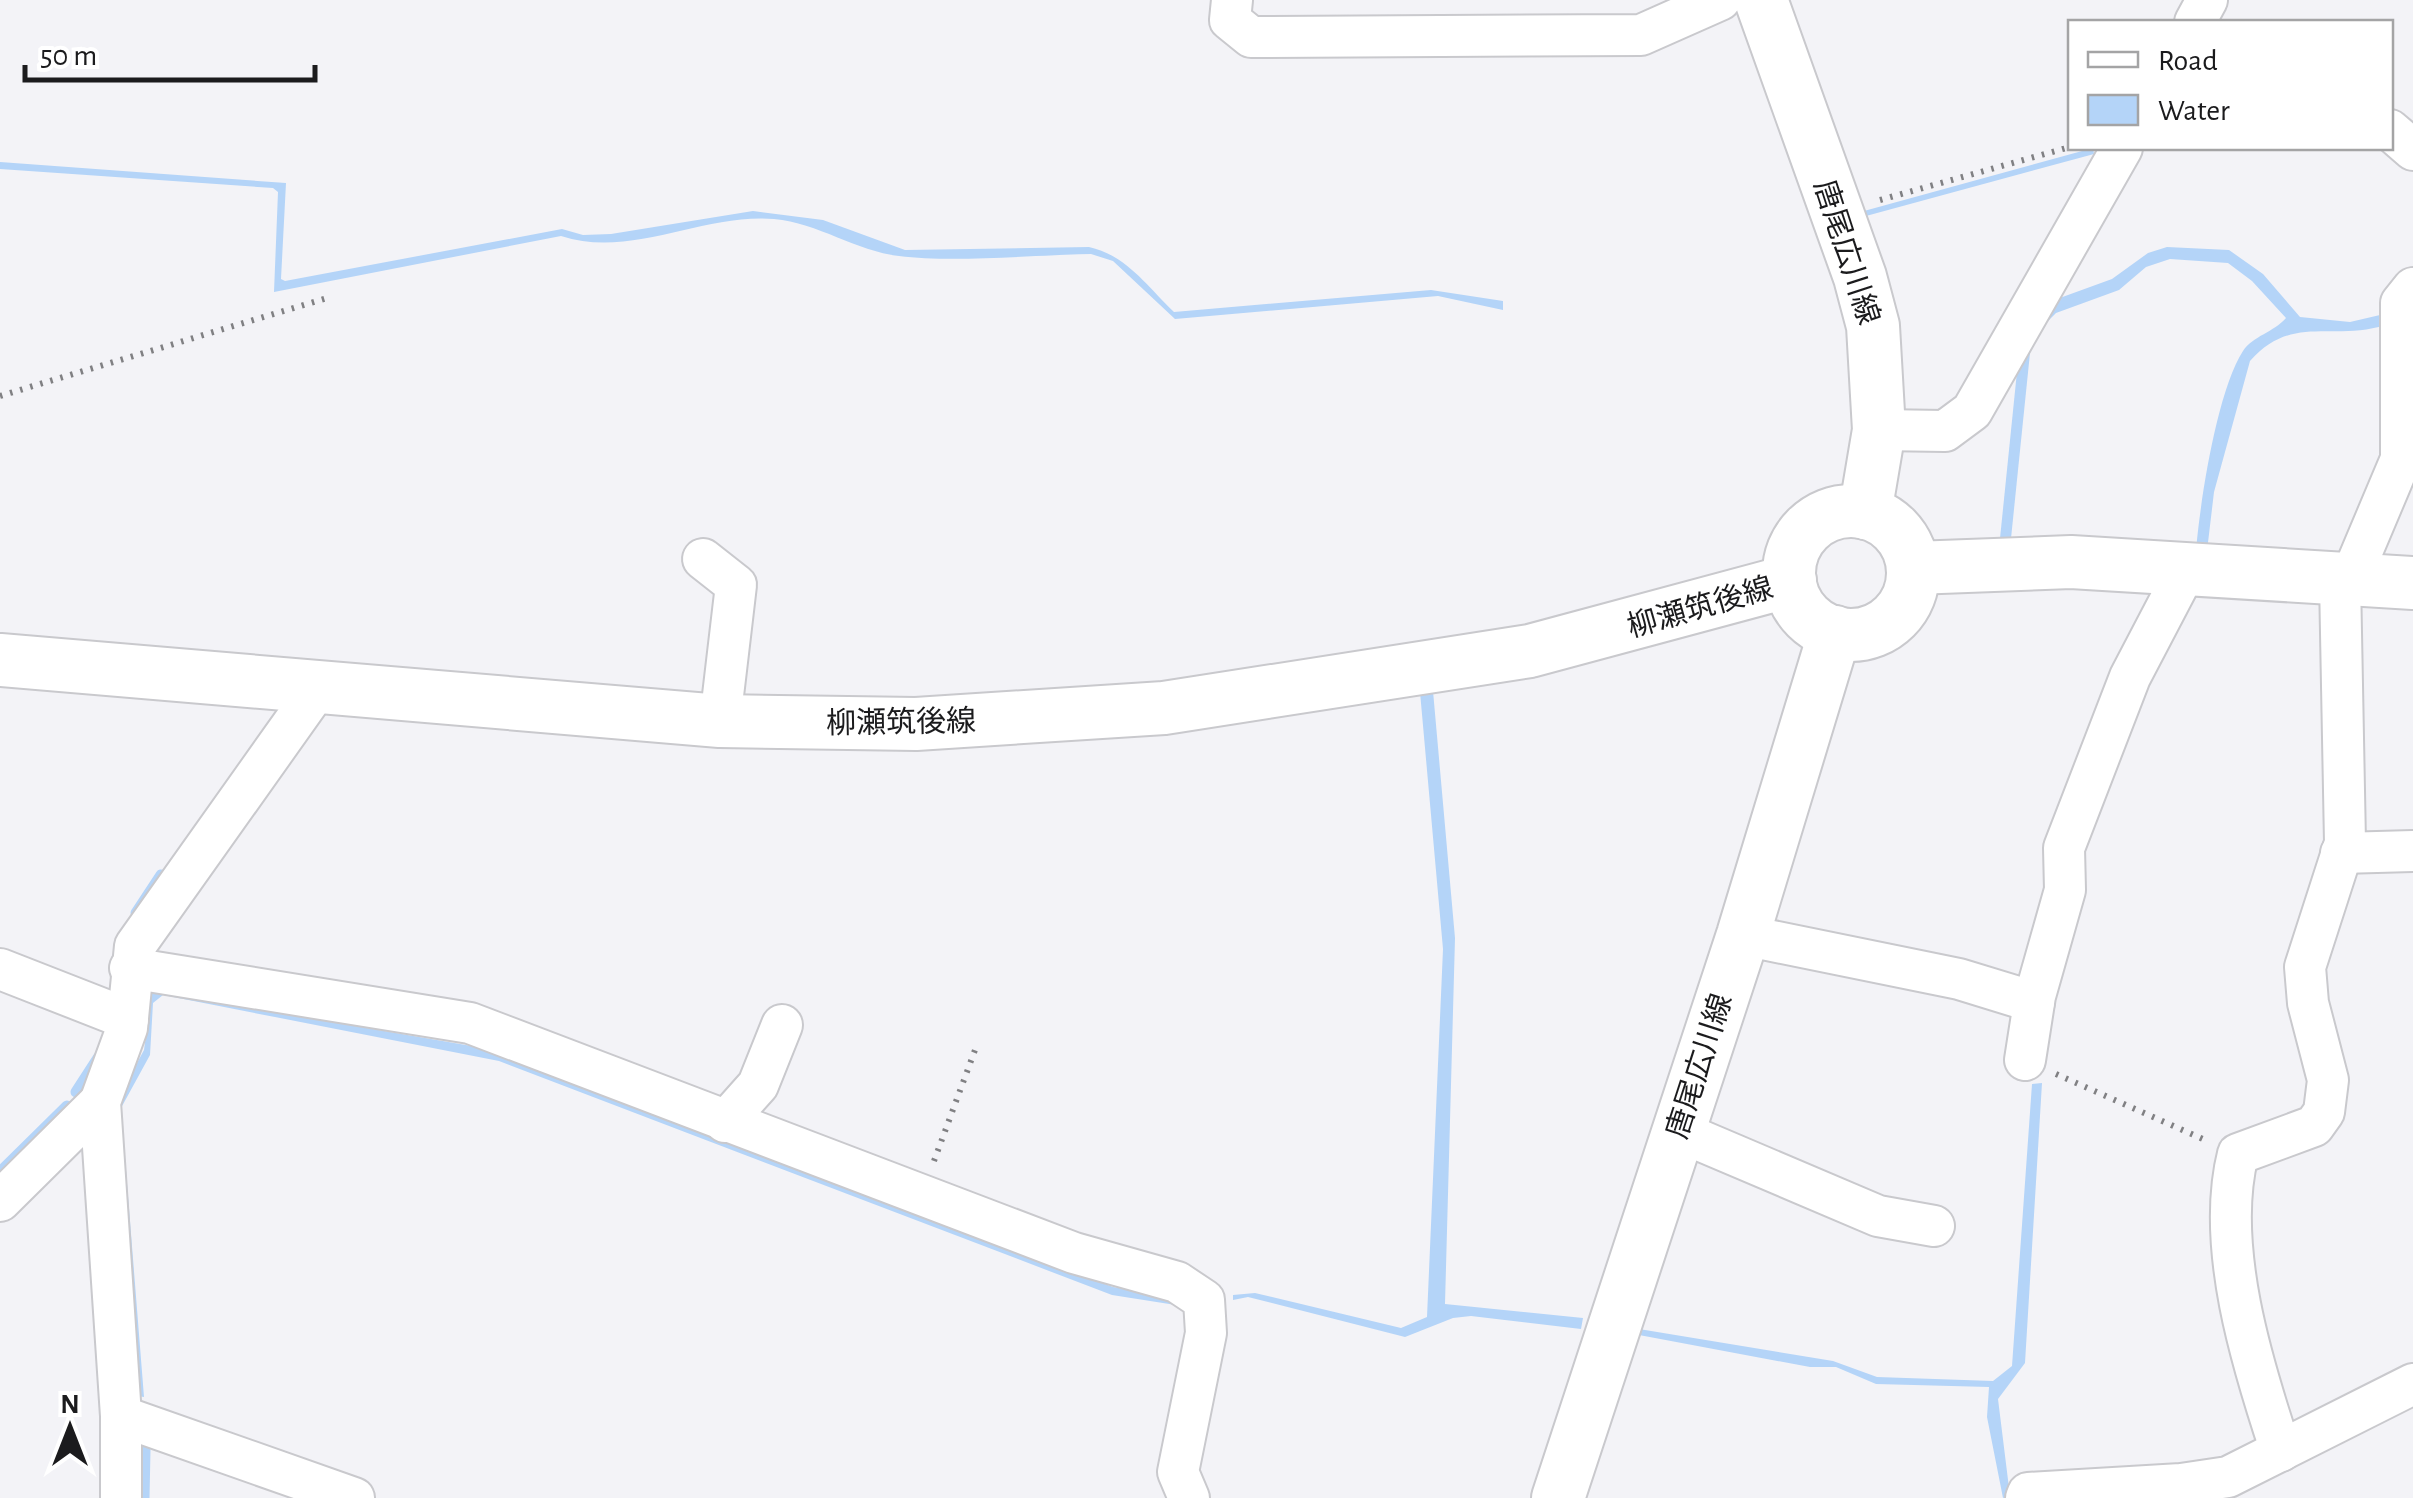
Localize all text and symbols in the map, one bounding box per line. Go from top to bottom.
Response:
scale bar [25,20,315,82]
legend [2068,20,2393,150]
text: 50 m [40,41,97,71]
text: Road [2158,46,2218,76]
text: Water [2158,96,2230,126]
street label: 唐尾広川線 [1809,176,1885,328]
street label: 柳瀬筑後線 [1623,571,1777,643]
street label: 柳瀬筑後線 [826,705,976,739]
street label: 唐尾広川線 [1661,990,1737,1142]
north arrow [20,1378,120,1478]
text: N [60,1391,80,1419]

